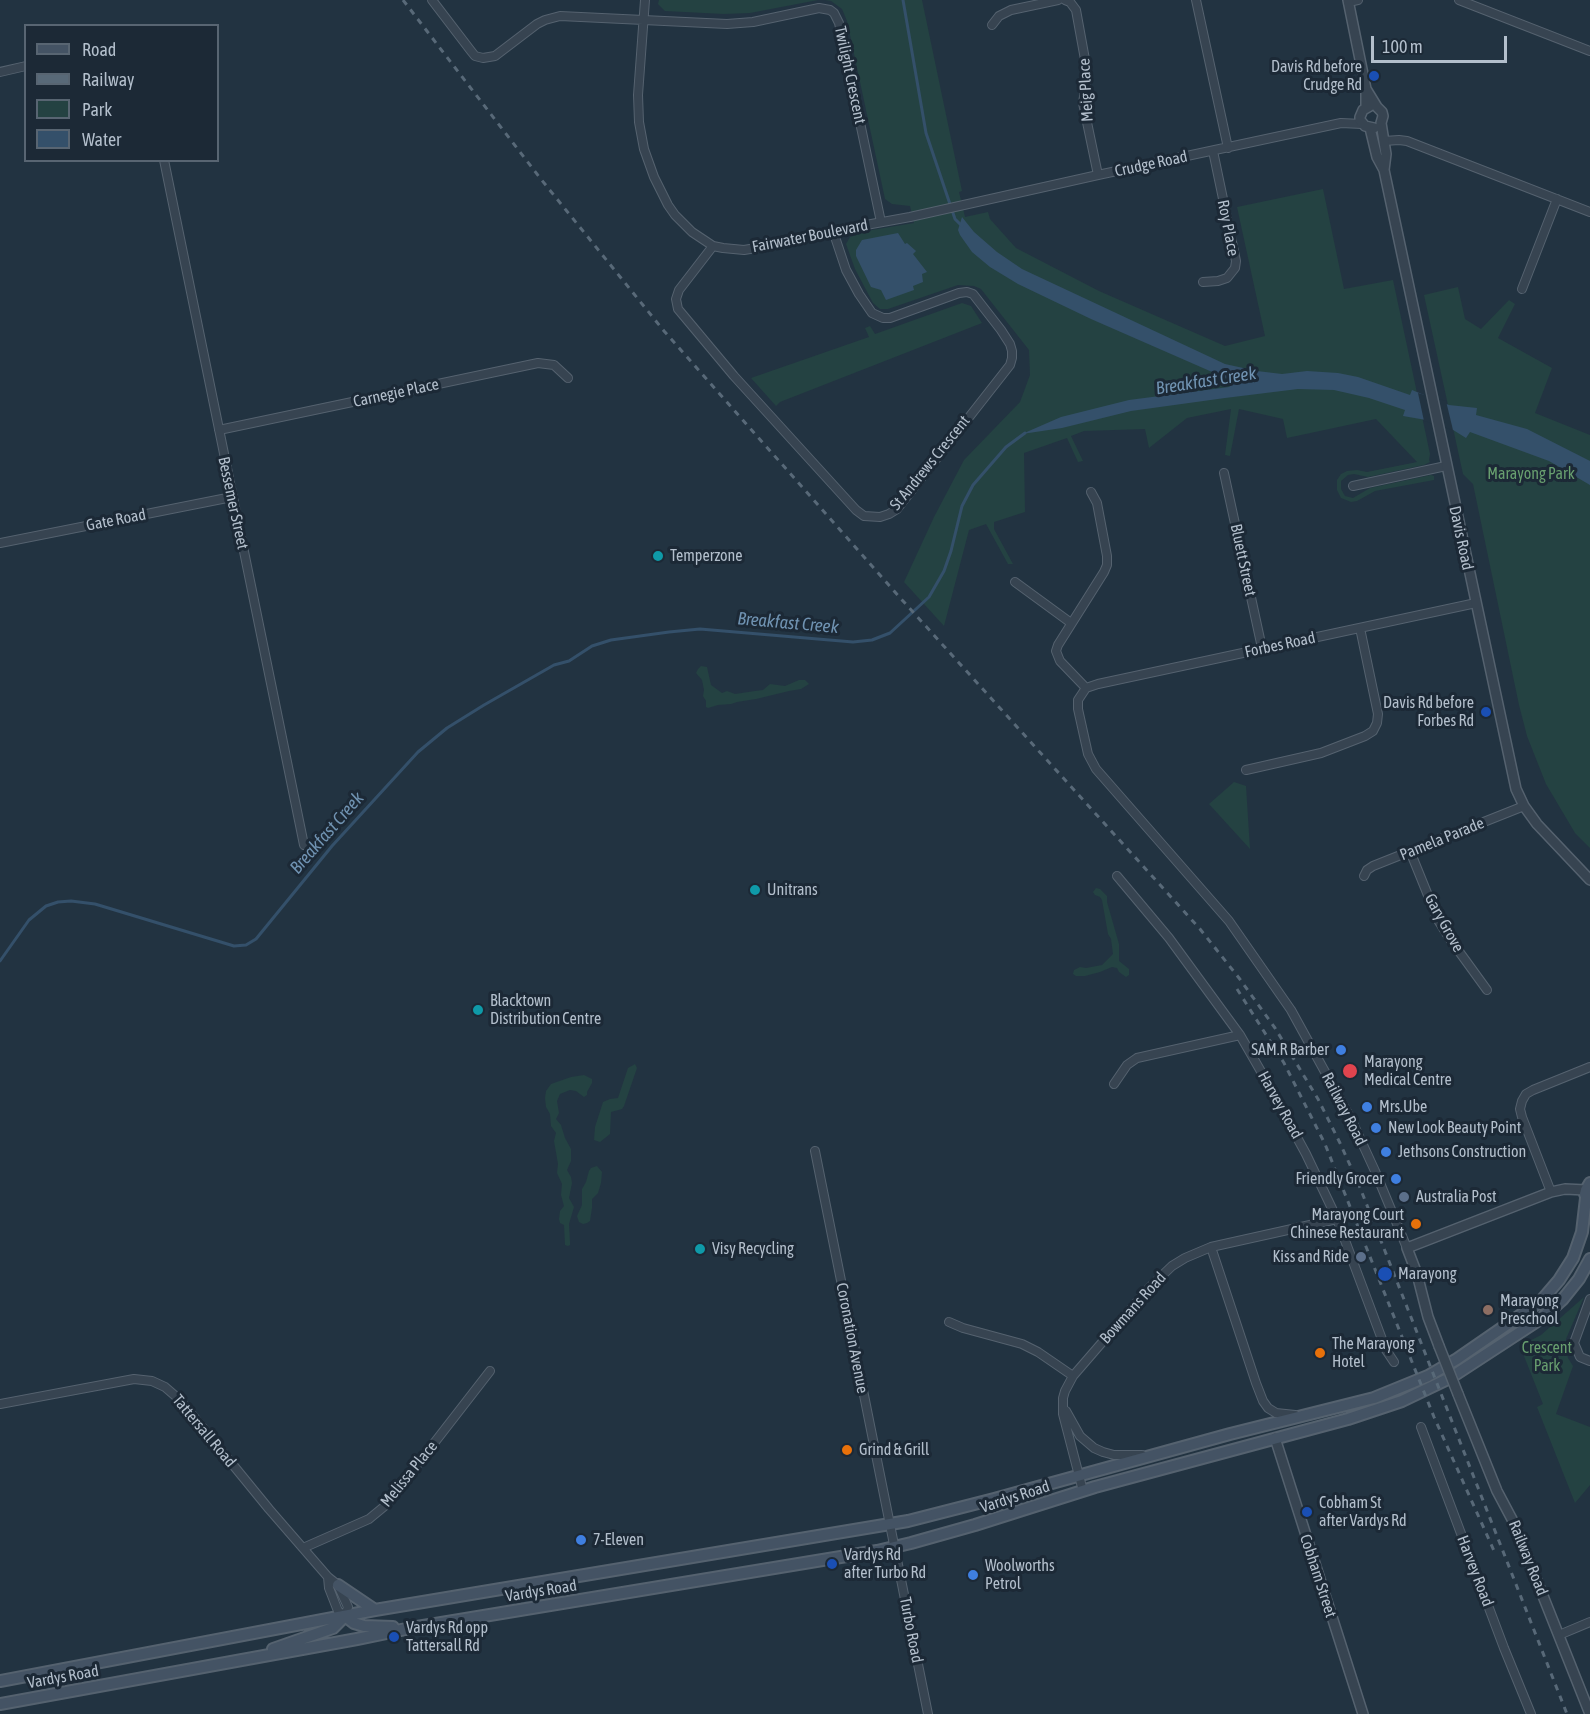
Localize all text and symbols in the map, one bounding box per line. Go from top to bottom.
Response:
legend [24,24,219,162]
street label: Twilight Crescent [830,24,870,126]
scale bar [1374,24,1510,62]
text: 100 m [1382,36,1423,57]
text: Road [82,39,116,60]
place label: Davis Rd before Crudge Rd [1271,57,1362,95]
street label: Meig Place [1075,58,1097,122]
text: Railway [82,69,134,90]
marker: Davis Rd before Crudge Rd [1367,69,1381,83]
text: Park [82,99,112,120]
text: Water [82,129,121,150]
street label: Crudge Road [1113,147,1189,181]
street label: Roy Place [1213,198,1243,258]
street label: Fairwater Boulevard [750,215,870,257]
water label: Breakfast Creek [1154,362,1258,400]
street label: Carnegie Place [351,375,441,411]
street label: St Andrews Crescent [886,412,974,514]
street label: Bessemer Street [214,455,252,551]
park label: Marayong Park [1487,464,1575,484]
street label: Davis Road [1445,504,1477,572]
street label: Gate Road [85,505,147,535]
street label: Bluett Street [1226,522,1260,598]
place label: Temperzone [670,546,743,566]
marker: Temperzone [651,549,665,563]
water label: Breakfast Creek [736,608,840,638]
street label: Forbes Road [1243,628,1317,662]
place label: Davis Rd before Forbes Rd [1383,693,1474,731]
marker: Davis Rd before Forbes Rd [1479,705,1493,719]
water label: Breakfast Creek [286,788,368,878]
street label: Pamela Parade [1397,813,1487,865]
place label: Unitrans [767,880,818,900]
marker: Unitrans [748,883,762,897]
street label: Gary Grove [1420,890,1468,956]
place label: Blacktown Distribution Centre [490,991,601,1029]
marker: Blacktown Distribution Centre [471,1003,485,1017]
place label: SAM.R Barber [1251,1040,1329,1060]
marker: SAM.R Barber [1334,1043,1348,1057]
place label: Marayong Medical Centre [1364,1052,1452,1090]
marker: Marayong Medical Centre [1341,1062,1359,1080]
street label: Harvey Road [1254,1068,1306,1142]
street label: Railway Road [1317,1069,1371,1149]
place label: Mrs.Ube [1379,1097,1427,1117]
marker: Mrs.Ube [1360,1100,1374,1114]
place label: New Look Beauty Point [1388,1118,1521,1138]
marker: New Look Beauty Point [1369,1121,1383,1135]
place label: Jethsons Construction [1398,1142,1526,1162]
marker: Jethsons Construction [1379,1145,1393,1159]
place label: Friendly Grocer [1295,1169,1384,1189]
marker: Friendly Grocer [1389,1172,1403,1186]
place label: Australia Post [1416,1187,1497,1207]
marker: Australia Post [1397,1190,1411,1204]
place label: Marayong Court Chinese Restaurant [1290,1205,1404,1243]
marker: Marayong Court Chinese Restaurant [1409,1217,1423,1231]
place label: Visy Recycling [712,1239,794,1259]
marker: Visy Recycling [693,1242,707,1256]
place label: Kiss and Ride [1272,1247,1349,1267]
marker: Kiss and Ride [1354,1250,1368,1264]
place label: Marayong [1398,1264,1457,1284]
marker: Marayong [1376,1265,1394,1283]
street label: Bowmans Road [1096,1268,1170,1348]
street label: Coronation Avenue [832,1281,872,1395]
place label: Marayong Preschool [1500,1291,1559,1329]
marker: Marayong Preschool [1481,1303,1495,1317]
place label: The Marayong Hotel [1332,1334,1415,1372]
park label: Crescent Park [1522,1338,1572,1376]
marker: The Marayong Hotel [1313,1346,1327,1360]
street label: Tattersall Road [168,1391,240,1471]
street label: Melissa Place [377,1437,441,1511]
place label: Grind & Grill [859,1440,929,1460]
marker: Grind & Grill [840,1443,854,1457]
street label: Vardys Road [978,1477,1052,1517]
place label: Cobham St after Vardys Rd [1319,1493,1407,1531]
marker: Cobham St after Vardys Rd [1300,1505,1314,1519]
street label: Railway Road [1504,1518,1552,1598]
place label: 7-Eleven [593,1530,644,1550]
street label: Cobham Street [1296,1532,1340,1620]
marker: 7-Eleven [574,1533,588,1547]
street label: Harvey Road [1453,1533,1497,1609]
place label: Vardys Rd after Turbo Rd [844,1545,926,1583]
place label: Woolworths Petrol [985,1556,1055,1594]
marker: Vardys Rd after Turbo Rd [825,1557,839,1571]
marker: Woolworths Petrol [966,1568,980,1582]
street label: Vardys Road [504,1576,578,1606]
street label: Turbo Road [895,1596,927,1664]
place label: Vardys Rd opp Tattersall Rd [406,1618,488,1656]
marker: Vardys Rd opp Tattersall Rd [387,1630,401,1644]
street label: Vardys Road [26,1661,100,1693]

